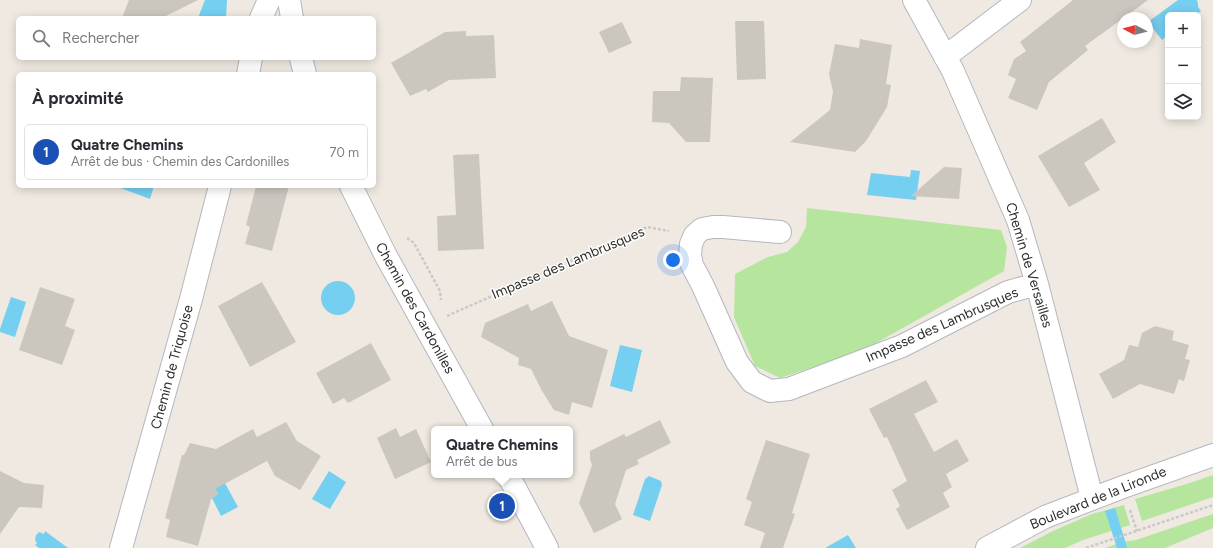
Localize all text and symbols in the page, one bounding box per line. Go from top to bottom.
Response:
north arrow [1117,12,1153,48]
map controls [1165,12,1201,120]
button: + [1165,12,1201,48]
search box [16,16,376,60]
icon: search [30,27,52,49]
text: Rechercher [62,29,139,47]
button: − [1165,48,1201,84]
button: layers [1165,84,1201,120]
text: À proximité [32,88,123,108]
text: Quatre Chemins [71,136,183,154]
text: 1 [43,145,49,160]
text: 70 m [329,145,359,160]
text: Arrêt de bus · Chemin des Cardonilles [71,154,289,169]
street label: Chemin de Versailles [1002,200,1056,330]
street label: Impasse des Lambrusques [489,223,647,303]
street label: Chemin des Cardonilles [372,239,458,377]
your location [663,250,683,270]
street label: Impasse des Lambrusques [863,284,1021,366]
street label: Chemin de Triquoise [147,303,197,431]
popup [431,426,573,478]
text: Quatre Chemins [446,436,558,454]
text: Arrêt de bus [446,454,518,469]
street label: Boulevard de la Lironde [1027,463,1169,533]
pin: 1 [489,491,515,521]

